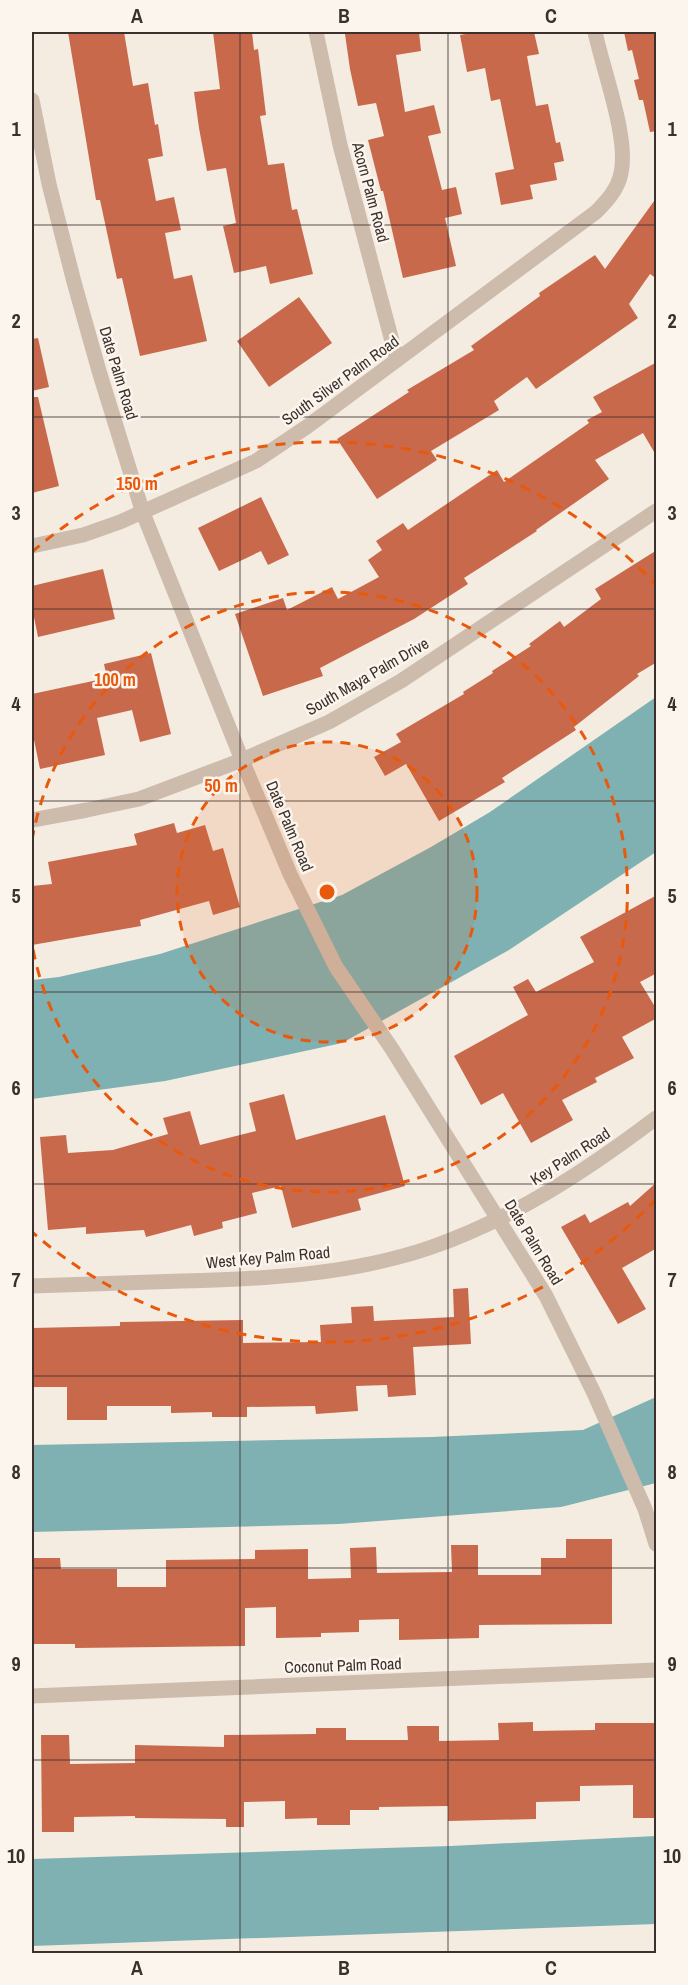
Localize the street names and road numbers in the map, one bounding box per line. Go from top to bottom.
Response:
street label: Acorn Palm Road [347,139,395,245]
street label: Date Palm Road [94,324,144,422]
street label: South Silver Palm Road [277,330,403,430]
street label: South Maya Palm Drive [302,632,432,720]
street label: Date Palm Road [261,777,319,875]
street label: Key Palm Road [526,1122,614,1190]
street label: Date Palm Road [500,1195,568,1289]
street label: West Key Palm Road [205,1241,331,1273]
street label: Coconut Palm Road [284,1652,402,1678]

